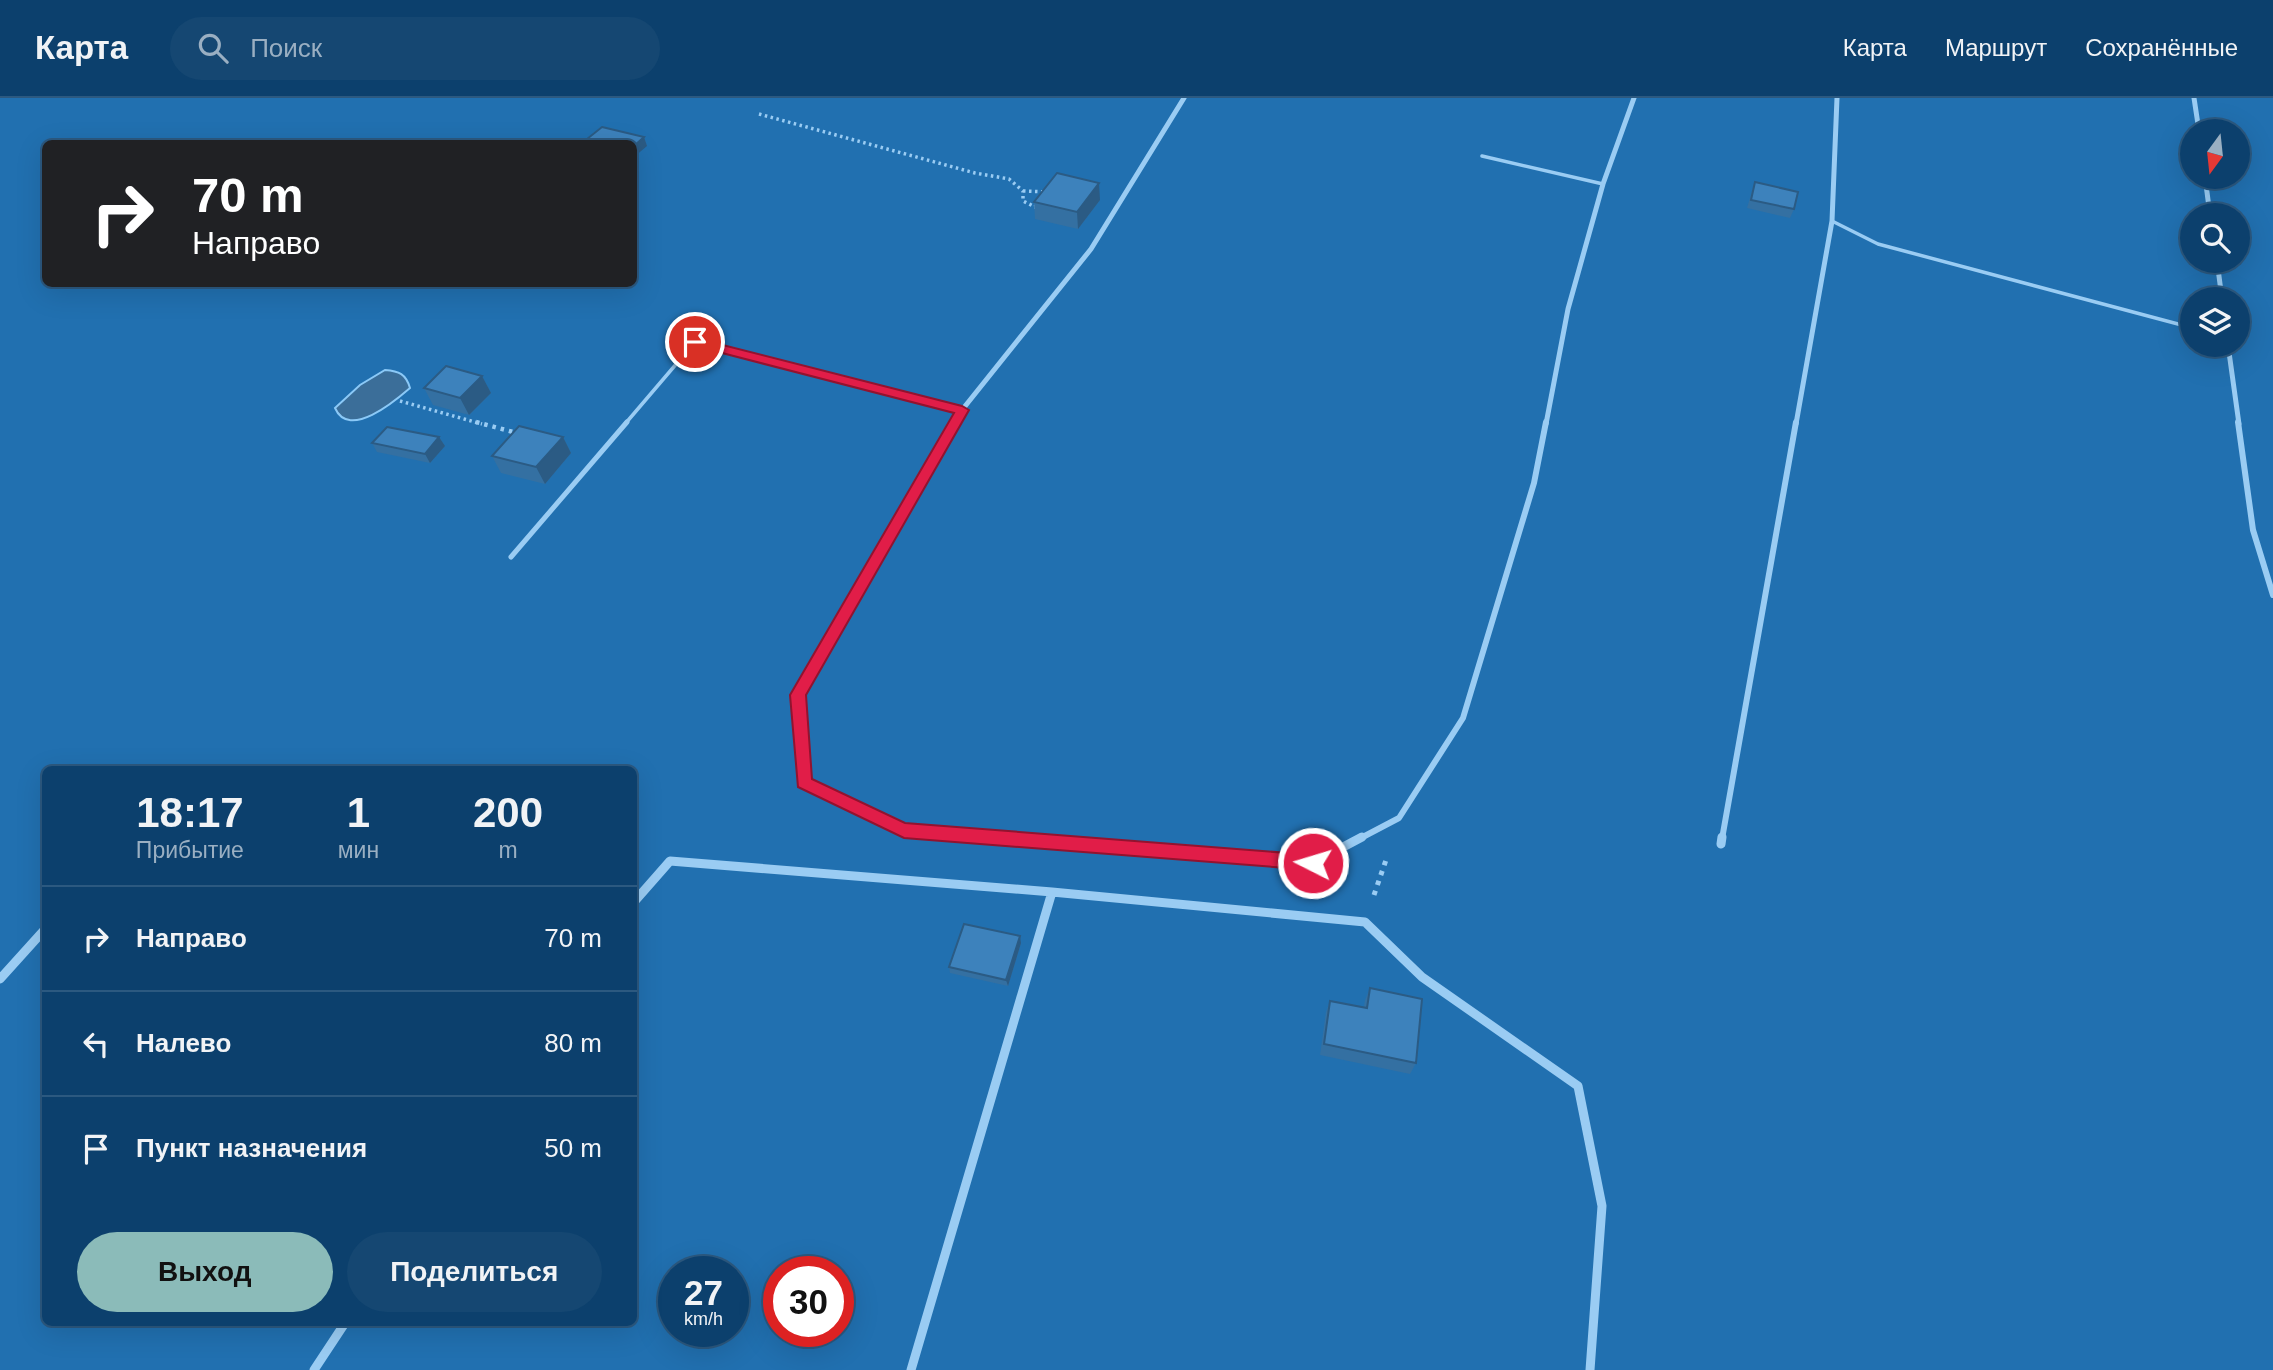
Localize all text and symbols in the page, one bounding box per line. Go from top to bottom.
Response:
search box [170,17,660,80]
text: Карта [35,29,128,66]
icon: search [194,29,232,67]
text: Поиск [250,33,322,63]
text: Карта [1843,34,1907,61]
text: Маршрут [1945,34,2047,61]
text: Сохранённые [2085,34,2238,61]
north arrow [2180,119,2250,189]
map controls [2180,119,2250,357]
icon: right [77,168,168,259]
text: 70 m [192,168,304,222]
button: search [2180,203,2250,273]
text: Направо [192,225,320,261]
button: layers [2180,287,2250,357]
pin [665,312,725,372]
icon: arrive [676,323,714,361]
text: 18:17 [136,789,244,836]
text: 1 [347,789,370,836]
text: 200 [473,789,543,836]
position arrow [1276,826,1350,900]
text: Прибытие [136,837,244,863]
text: мин [338,837,379,863]
text: m [498,837,518,863]
icon: right [77,920,115,958]
text: Направо [136,923,247,953]
text: 70 m [544,923,602,953]
icon: left [77,1025,115,1063]
text: Налево [136,1028,231,1058]
text: 80 m [544,1028,602,1058]
icon: arrive [77,1130,115,1168]
text: Пункт назначения [136,1133,367,1163]
text: 50 m [544,1133,602,1163]
button: Выход [77,1232,333,1312]
button: Поделиться [347,1232,602,1312]
speed limit sign: 30 [763,1256,854,1347]
text: 27 [684,1273,723,1312]
text: km/h [684,1309,723,1329]

